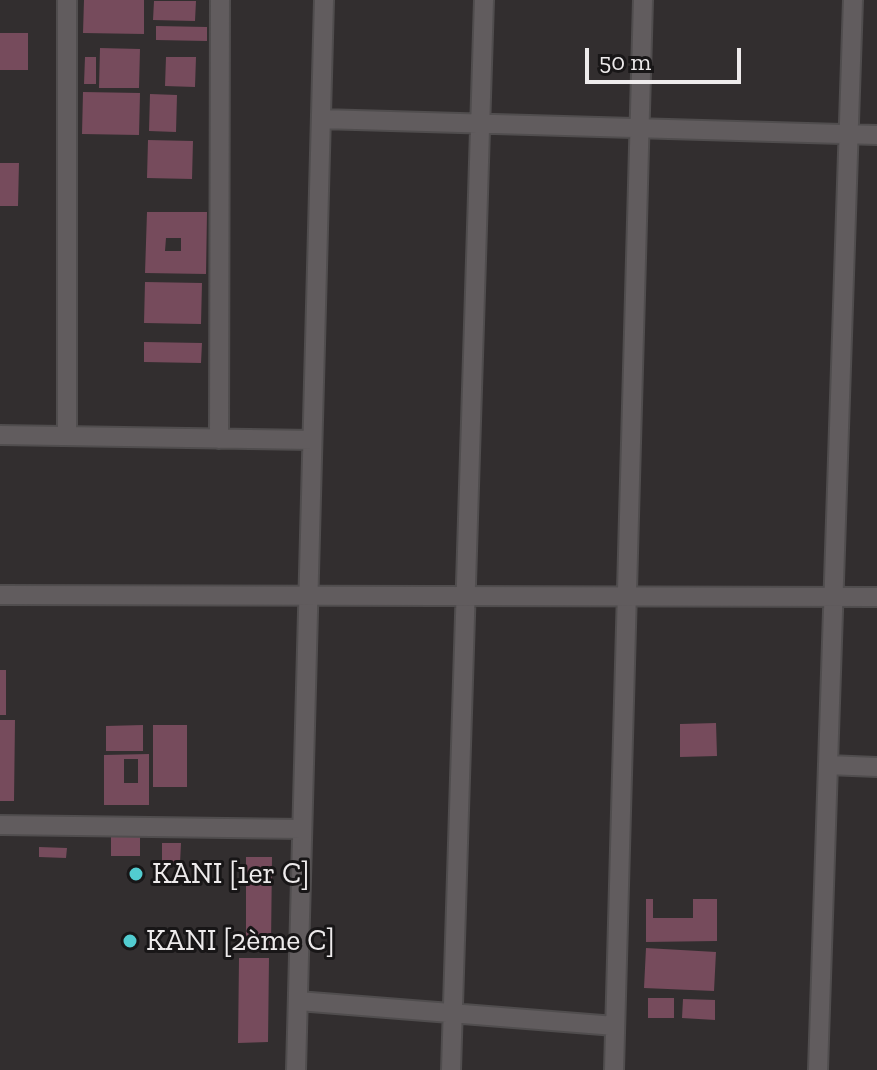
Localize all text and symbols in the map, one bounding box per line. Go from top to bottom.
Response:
scale bar [589,32,745,82]
text: 50 m [599,47,651,76]
place label: KANI [1er C] [152,856,309,892]
marker: KANI [1er C] [127,865,145,883]
place label: KANI [2ème C] [146,923,335,959]
marker: KANI [2ème C] [121,932,139,950]

